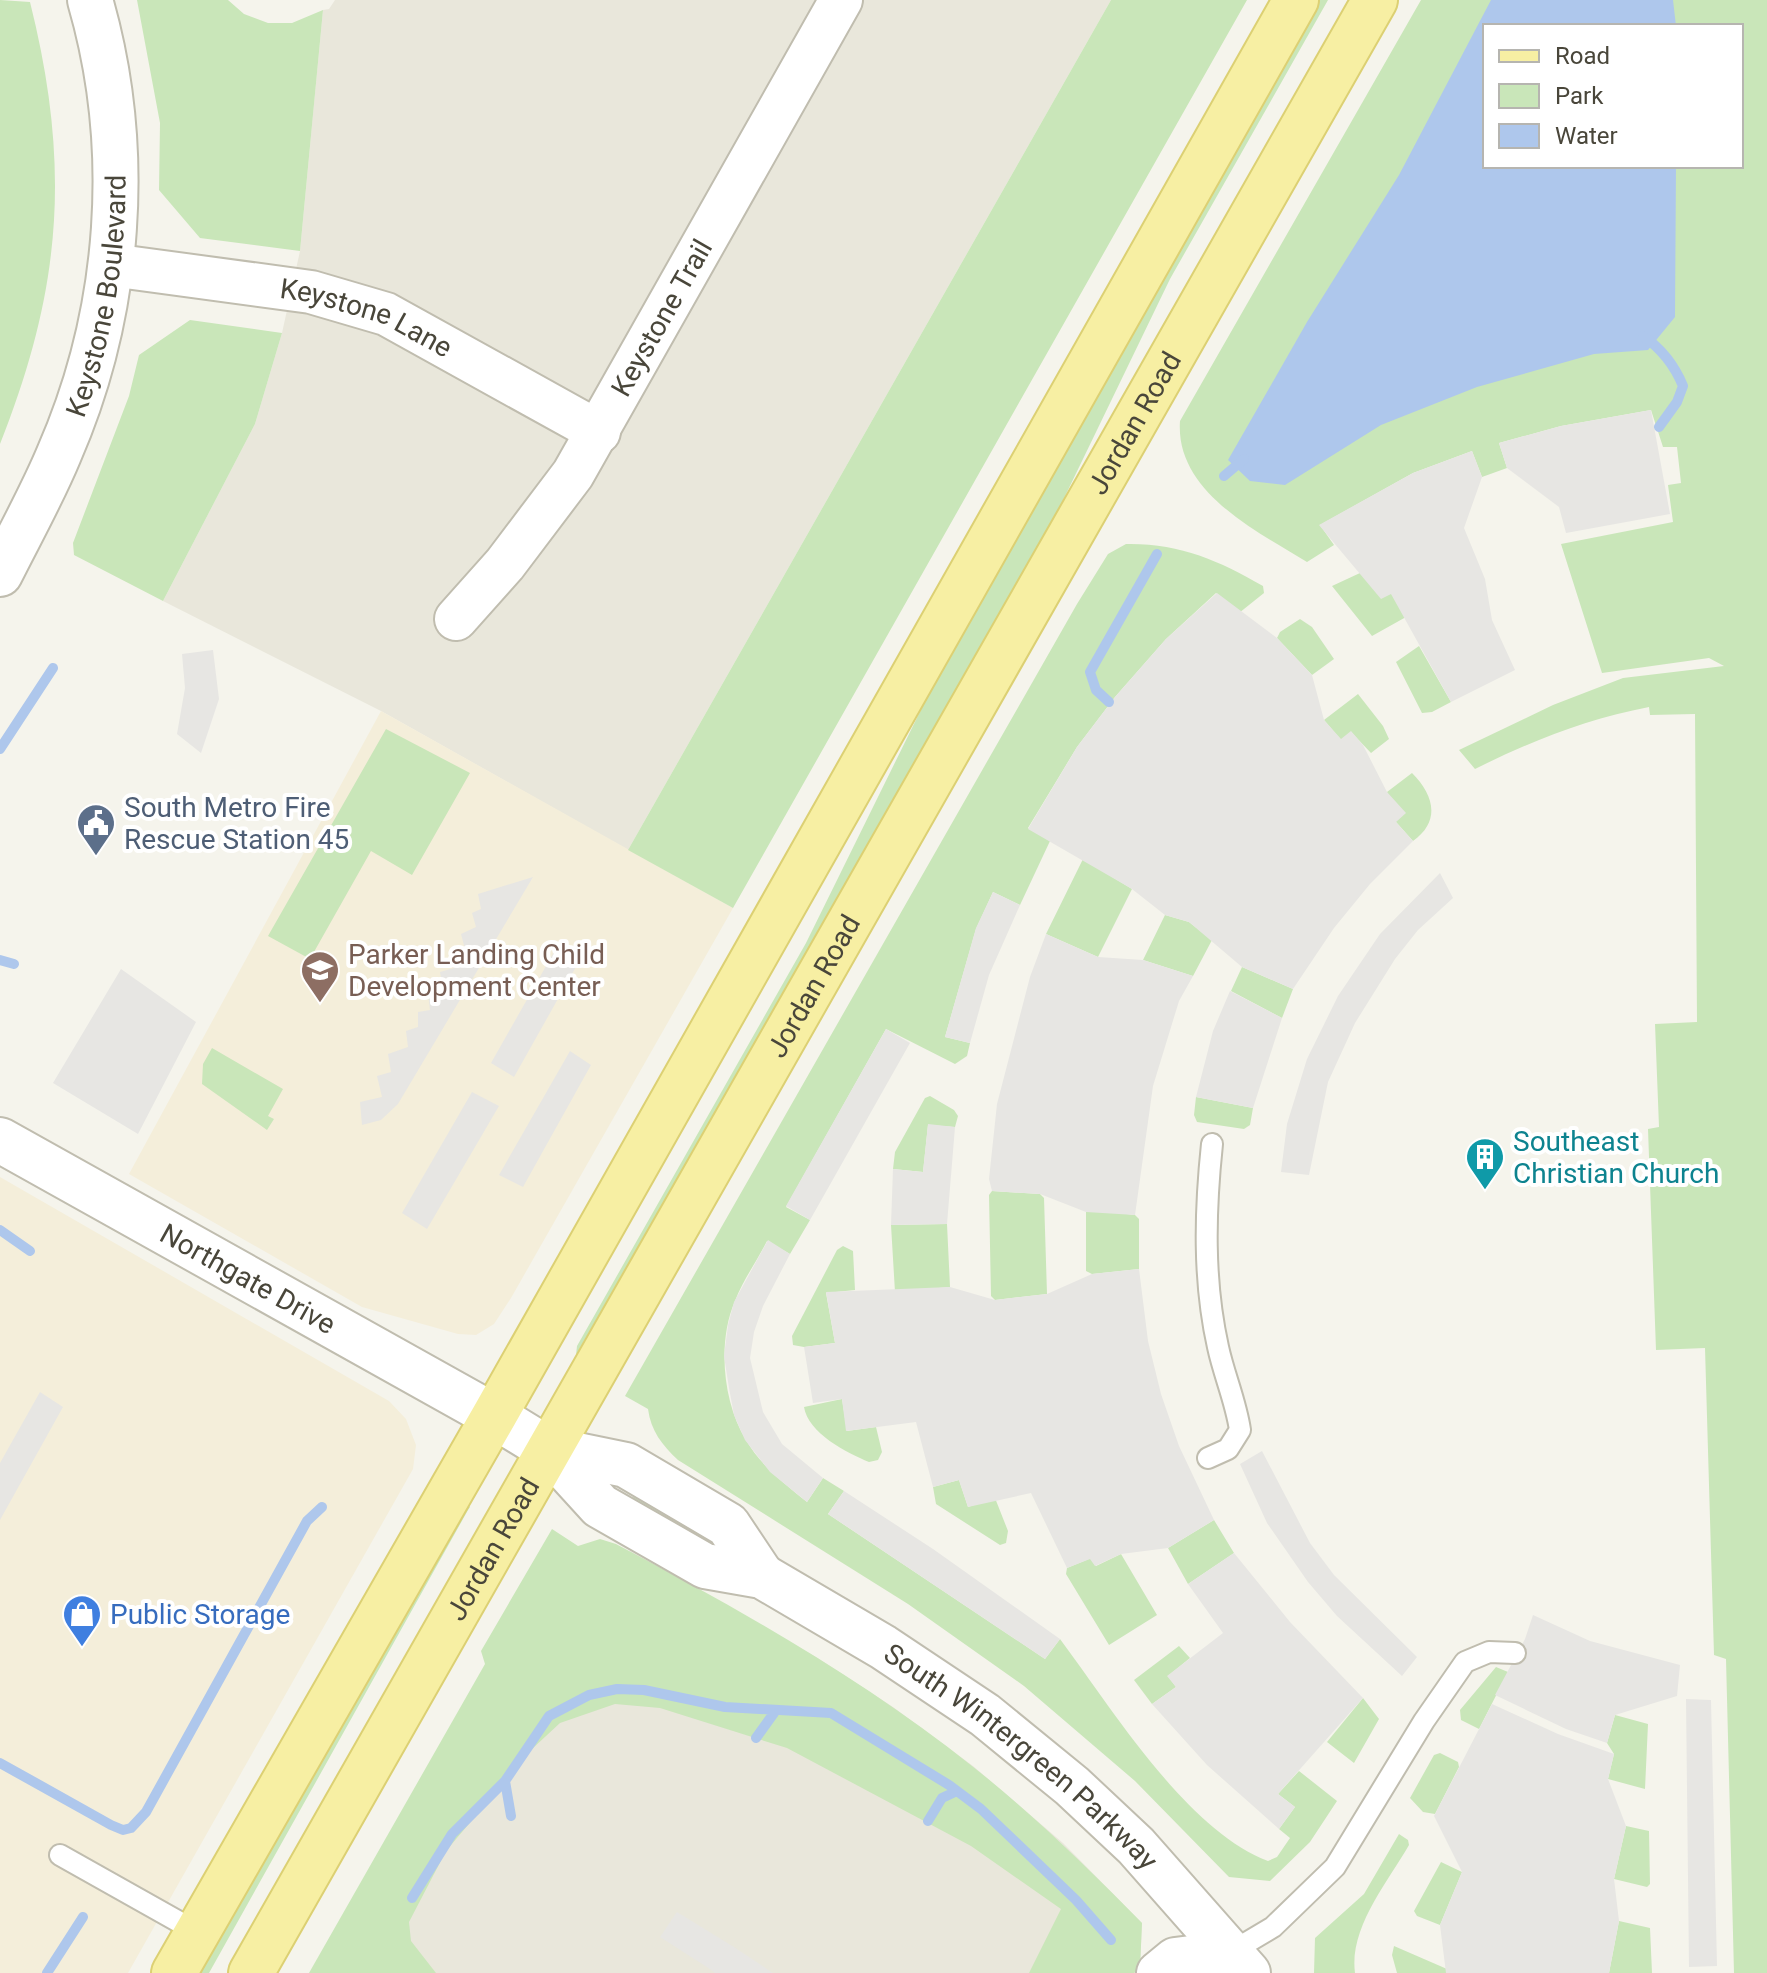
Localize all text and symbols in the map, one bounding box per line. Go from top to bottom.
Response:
legend [1483,24,1743,168]
text: Road [1555,42,1610,70]
text: Park [1555,82,1604,110]
text: Water [1555,122,1618,150]
street label: Keystone Boulevard [59,175,132,421]
street label: Keystone Trail [604,234,719,402]
street label: Keystone Lane [278,271,458,364]
street label: Jordan Road [1081,346,1188,500]
place label: South Metro Fire Rescue Station 45 [124,791,349,856]
public building icon: South Metro Fire Rescue Station 45 [75,802,117,857]
street label: Jordan Road [760,909,867,1063]
place label: Parker Landing Child Development Center [348,938,605,1003]
school or university icon: Parker Landing Child Development Center [299,949,341,1004]
place label: Southeast Christian Church [1513,1125,1719,1190]
building icon: Southeast Christian Church [1464,1136,1506,1191]
street label: Northgate Drive [154,1216,341,1341]
street label: Jordan Road [439,1472,546,1626]
shop icon: Public Storage [61,1593,103,1648]
place label: Public Storage [110,1598,290,1631]
street label: South Wintergreen Parkway [878,1636,1165,1876]

